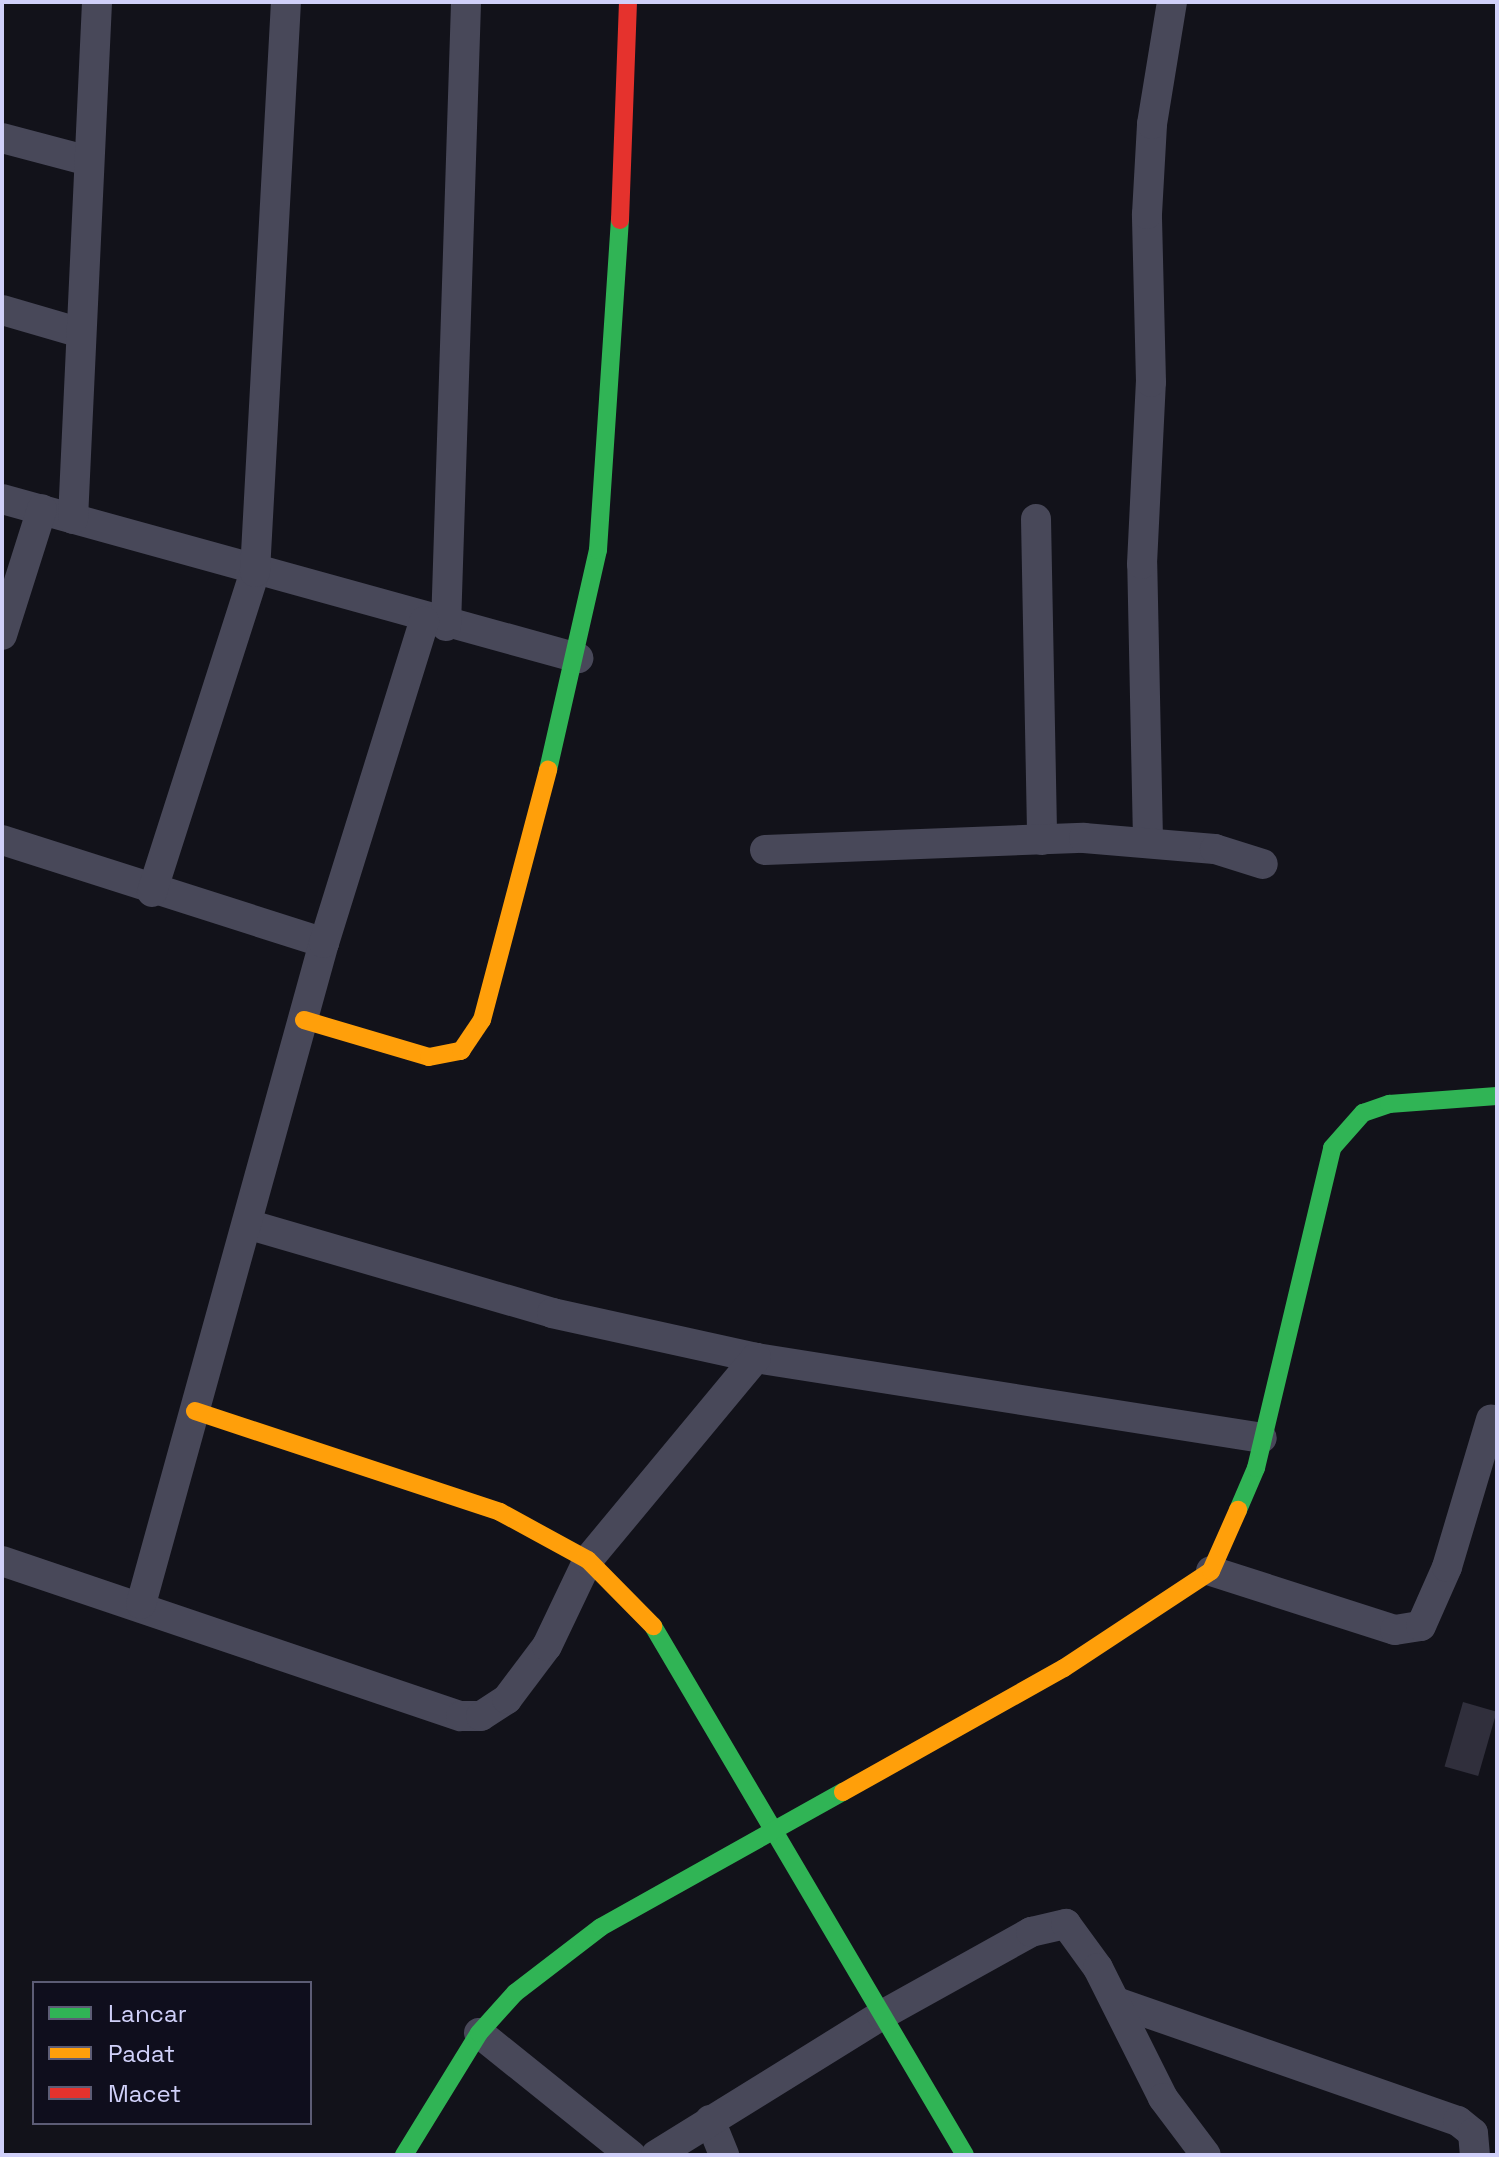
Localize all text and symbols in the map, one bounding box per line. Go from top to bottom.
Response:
legend [32,1981,312,2125]
text: Lancar [108,1998,187,2029]
text: Padat [108,2038,175,2069]
text: Macet [108,2078,181,2109]

